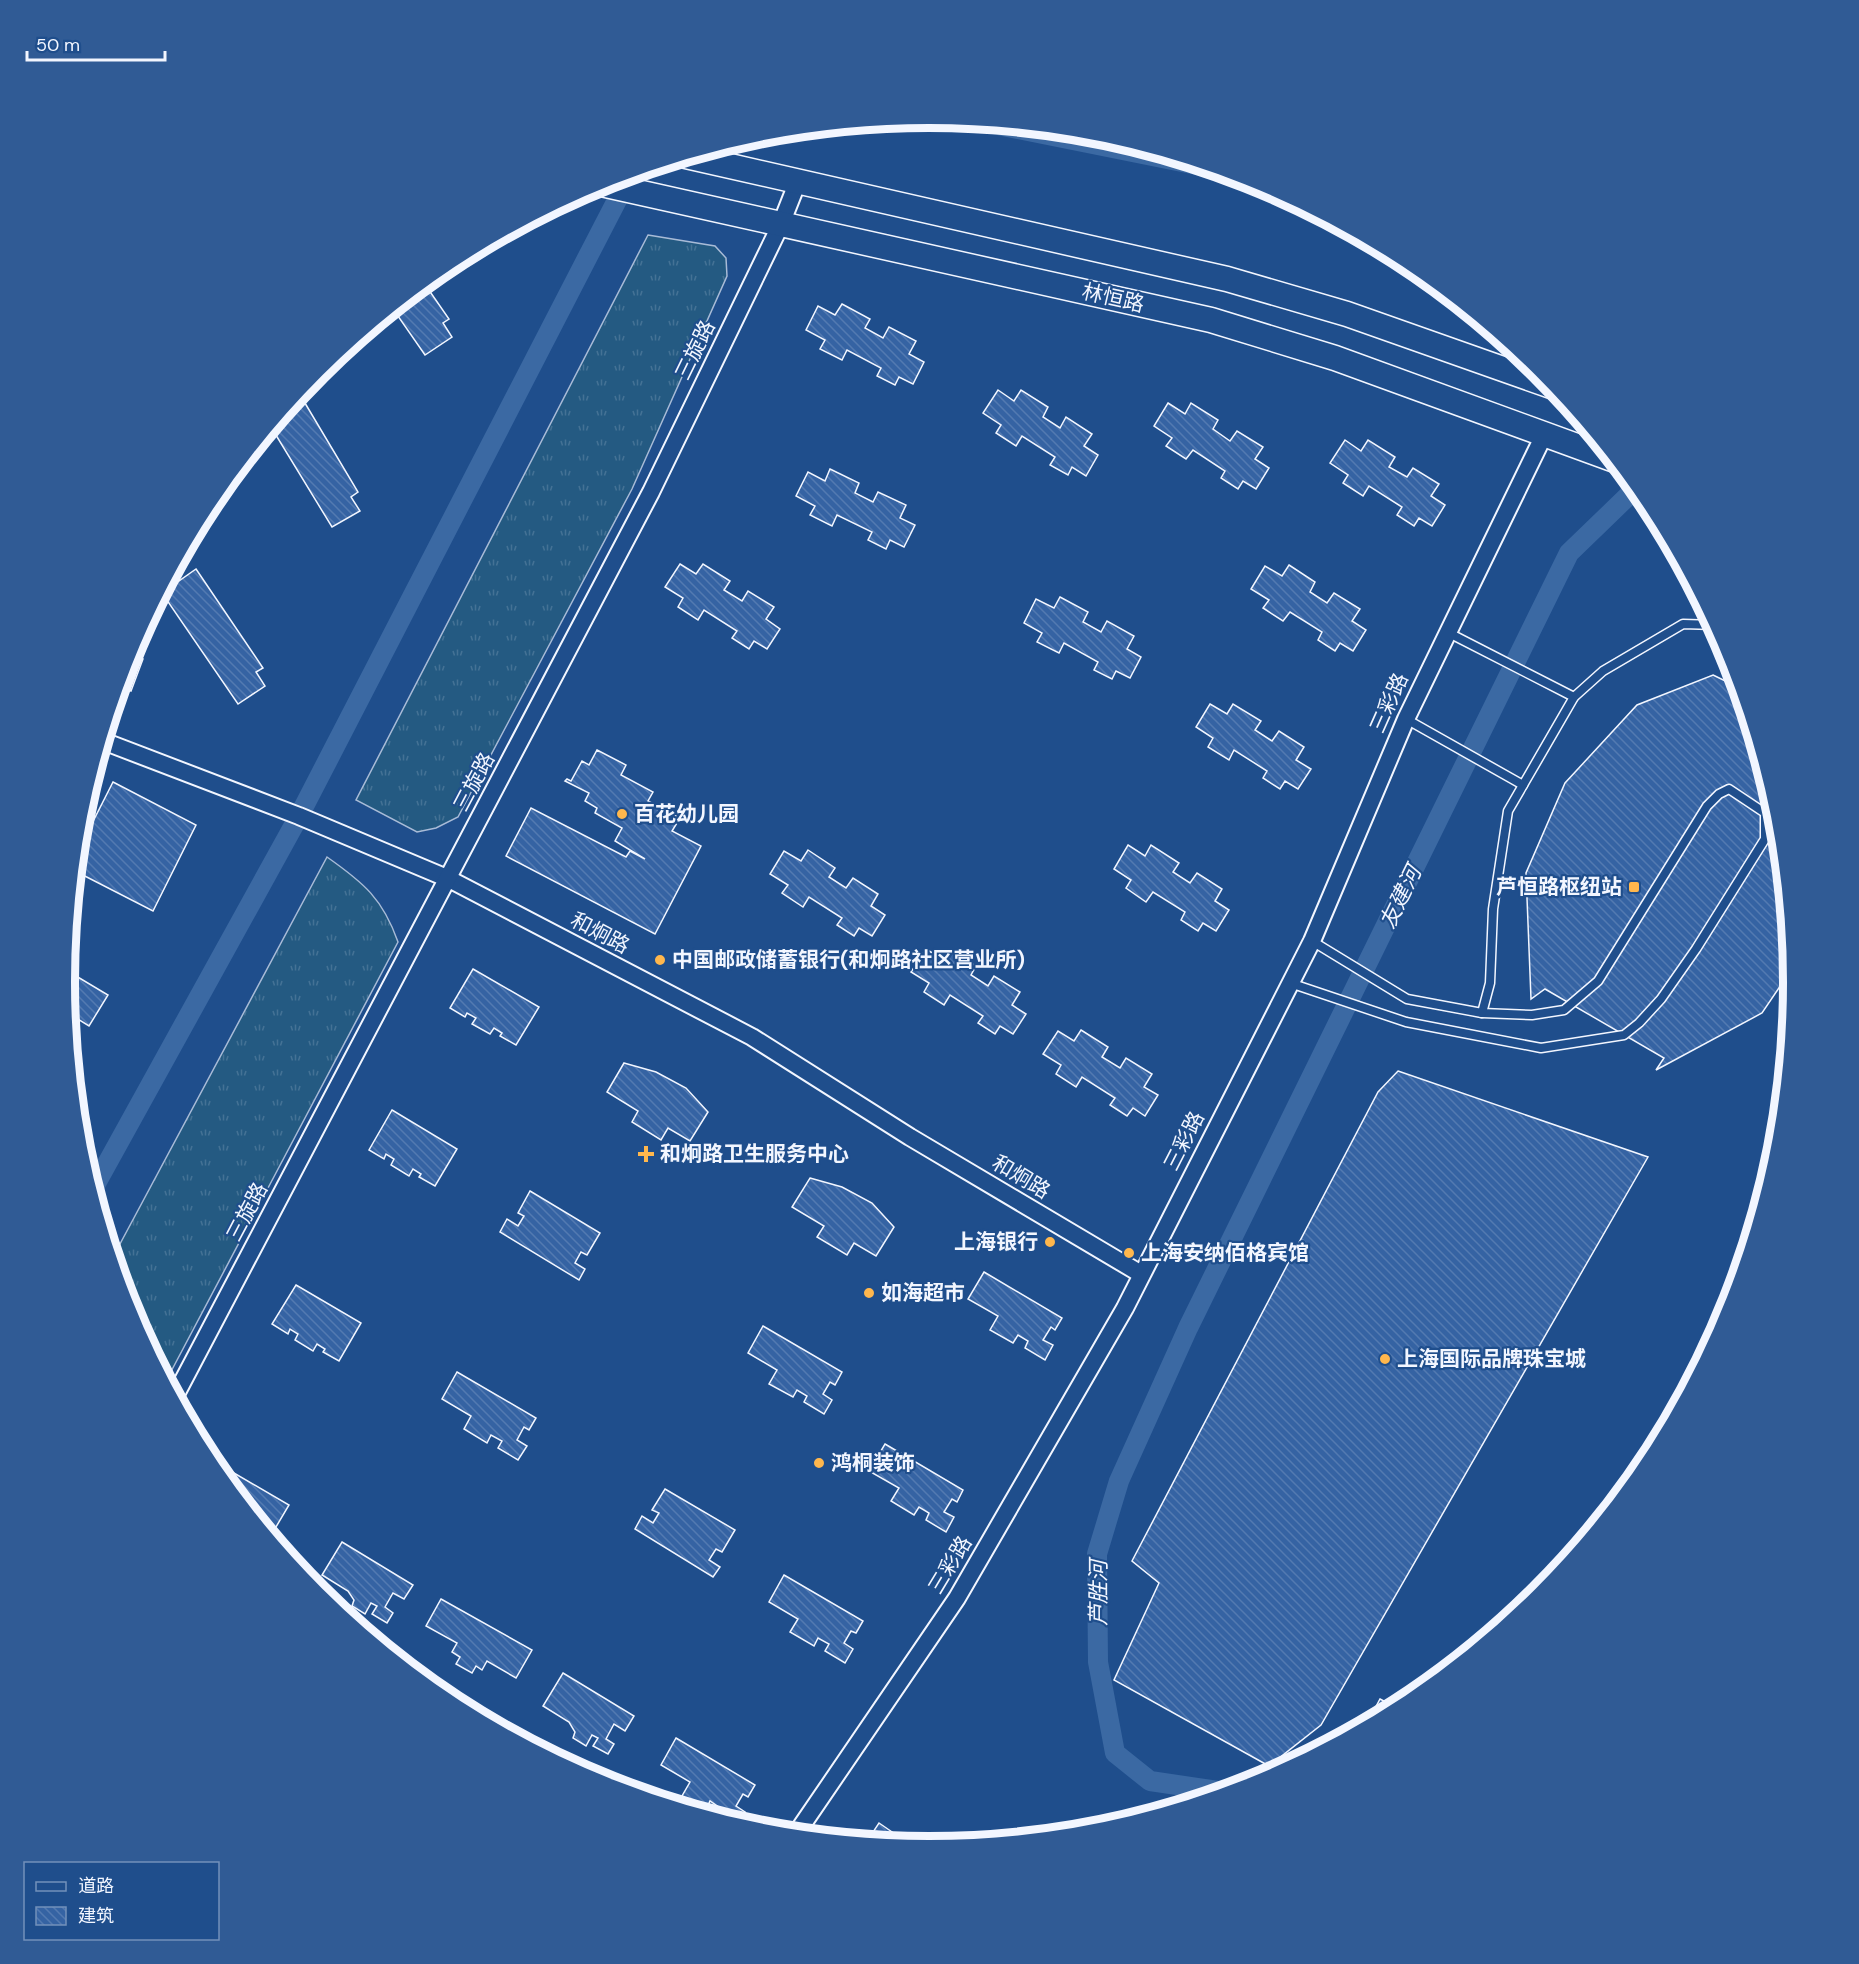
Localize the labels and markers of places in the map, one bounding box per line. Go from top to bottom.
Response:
place label: 百花幼儿园 [634,800,739,828]
marker: 百花幼儿园 [615,807,629,821]
place label: 芦恒路枢纽站 [1496,873,1622,901]
marker: 芦恒路枢纽站 [1627,880,1641,894]
place label: 中国邮政储蓄银行(和炯路社区营业所) [672,946,1025,974]
marker: 中国邮政储蓄银行(和炯路社区营业所) [653,953,667,967]
place label: 和炯路卫生服务中心 [660,1140,849,1168]
marker: 和炯路卫生服务中心 [637,1145,655,1163]
place label: 上海银行 [954,1228,1038,1256]
marker: 上海银行 [1043,1235,1057,1249]
place label: 上海安纳佰格宾馆 [1141,1239,1309,1267]
marker: 上海安纳佰格宾馆 [1122,1246,1136,1260]
place label: 如海超市 [881,1279,965,1307]
marker: 如海超市 [862,1286,876,1300]
place label: 上海国际品牌珠宝城 [1397,1345,1586,1373]
marker: 上海国际品牌珠宝城 [1378,1352,1392,1366]
place label: 鸿桐装饰 [831,1449,915,1477]
marker: 鸿桐装饰 [812,1456,826,1470]

